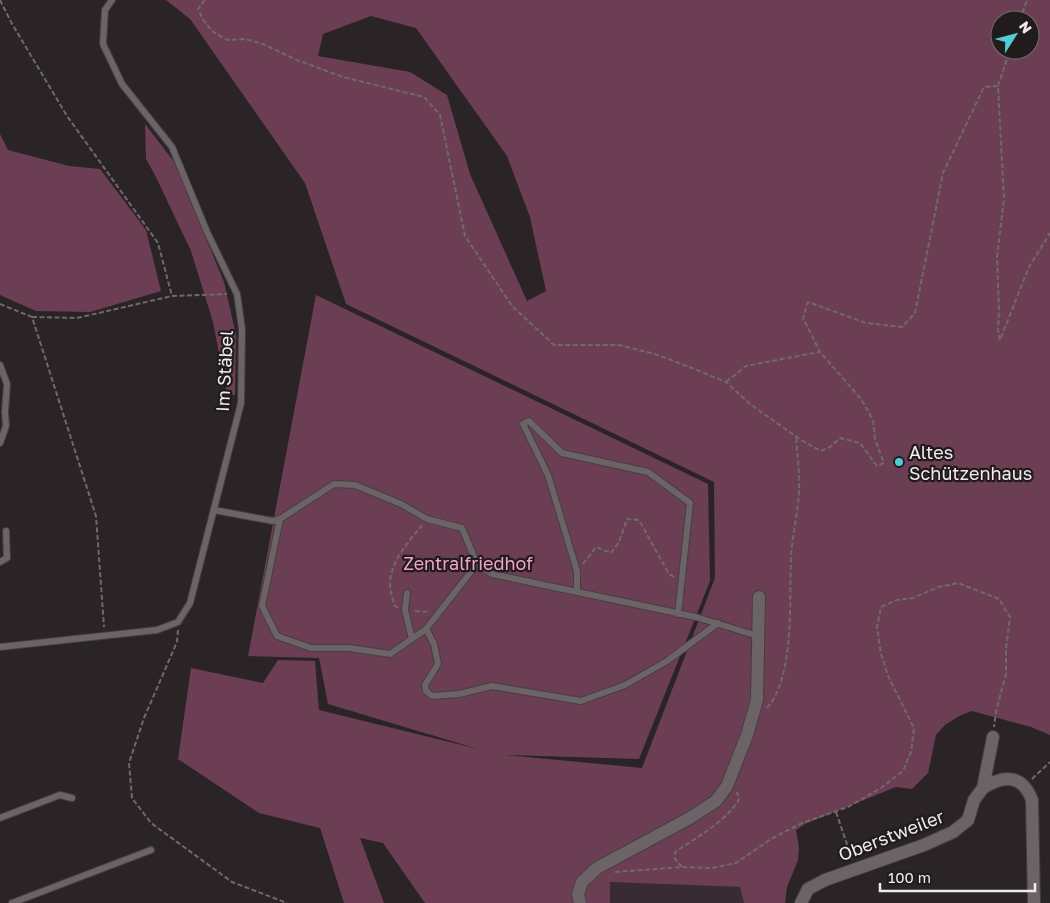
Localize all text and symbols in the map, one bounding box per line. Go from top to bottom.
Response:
north arrow [990,10,1040,60]
text: N [1016,18,1036,36]
street label: Im Stäbel [211,329,237,412]
place label: Altes Schützenhaus [909,441,1032,484]
marker: Altes Schützenhaus [893,456,905,468]
park label: Zentralfriedhof [403,552,533,574]
street label: Oberstweiler [835,805,947,865]
scale bar [880,860,1035,892]
text: 100 m [888,868,931,886]

